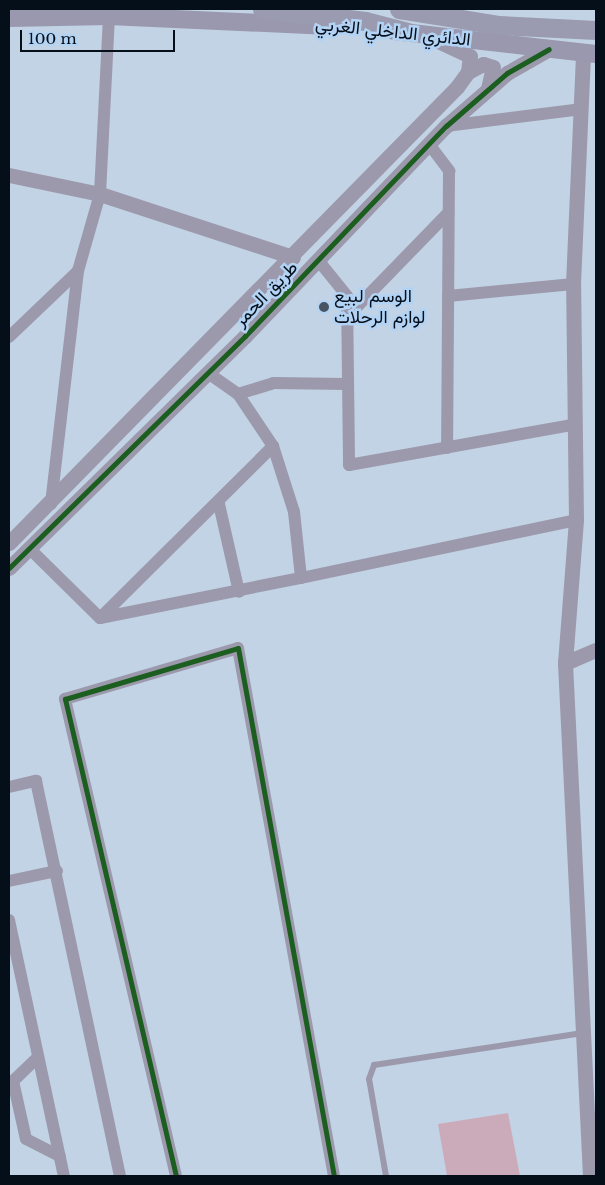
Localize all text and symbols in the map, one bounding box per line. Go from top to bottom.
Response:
street label: الدائري الداخلي الغربي [314,13,472,51]
scale bar [22,20,178,52]
text: 100 m [28,29,77,48]
street label: طريق الحمر [230,257,302,331]
place label: الوسم لبيع لوازم الرحلات [334,286,426,328]
marker: الوسم لبيع لوازم الرحلات [318,301,330,313]

